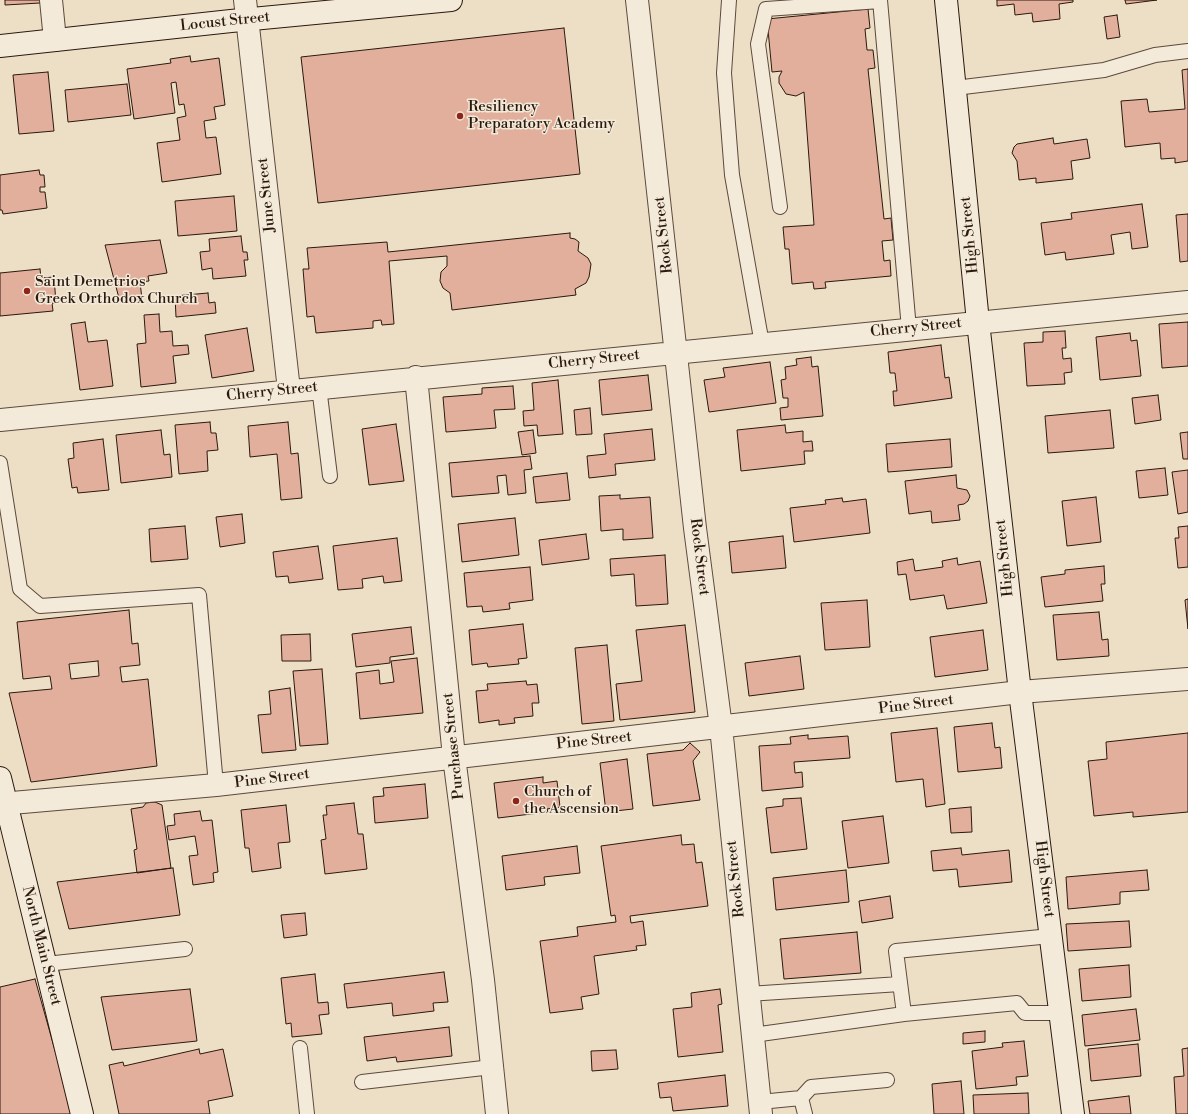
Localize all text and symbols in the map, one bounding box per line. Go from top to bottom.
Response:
street label: Locust Street [179,8,271,36]
place label: Resiliency Preparatory Academy [468,98,615,133]
marker: Resiliency Preparatory Academy [455,111,465,121]
street label: June Street [254,157,280,233]
street label: Rock Street [651,195,677,275]
street label: High Street [957,196,983,274]
place label: Saint Demetrios Greek Orthodox Church [35,273,198,308]
marker: Saint Demetrios Greek Orthodox Church [22,286,32,296]
street label: Cherry Street [869,314,963,342]
street label: Cherry Street [547,346,641,374]
street label: Cherry Street [225,378,319,406]
street label: Rock Street [685,517,713,597]
street label: High Street [992,519,1018,597]
street label: Pine Street [877,691,955,719]
street label: Purchase Street [439,692,469,800]
street label: Pine Street [555,728,633,754]
street label: Pine Street [233,765,311,793]
place label: Church of the Ascension [524,783,619,818]
marker: Church of the Ascension [511,796,521,806]
street label: Rock Street [723,839,749,919]
street label: High Street [1030,839,1058,919]
street label: North Main Street [17,884,65,1008]

